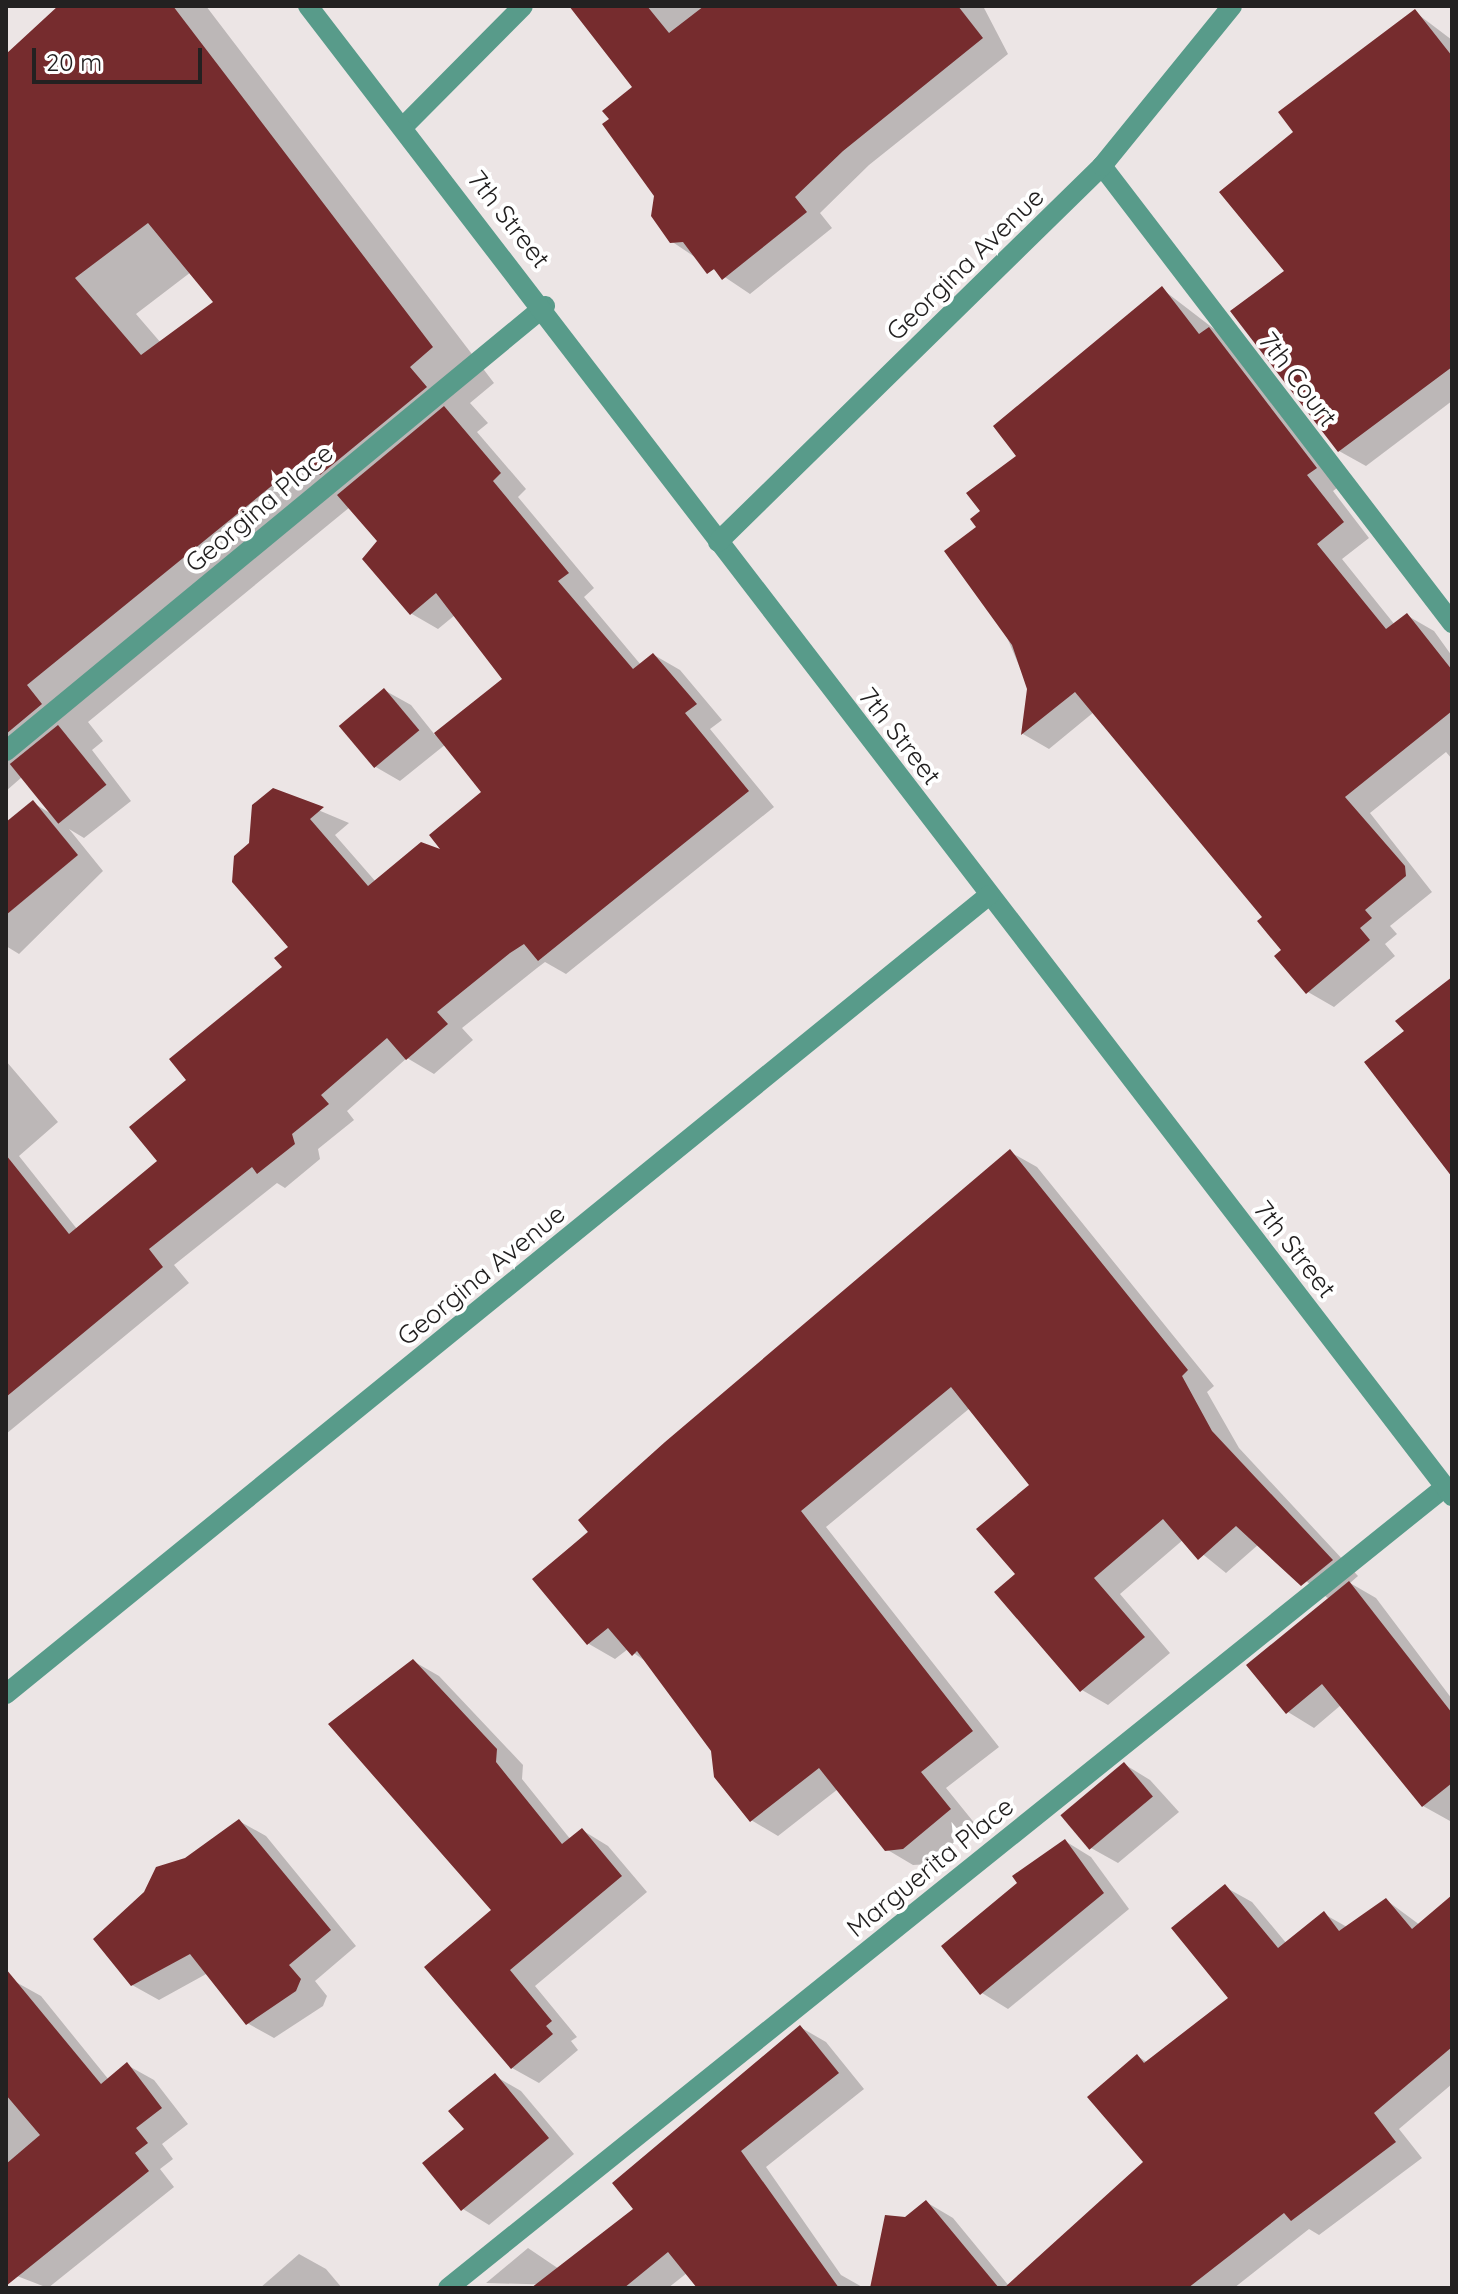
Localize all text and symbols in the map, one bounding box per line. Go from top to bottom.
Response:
scale bar [36,32,206,82]
text: 20 m [46,47,102,77]
street label: 7th Street [461,164,557,274]
street label: Georgina Avenue [880,181,1050,347]
street label: 7th Court [1252,326,1344,432]
street label: Georgina Place [179,437,339,579]
street label: 7th Street [852,681,948,791]
street label: 7th Street [1247,1194,1343,1304]
street label: Georgina Avenue [391,1198,571,1352]
street label: Marguerita Place [841,1790,1019,1944]

